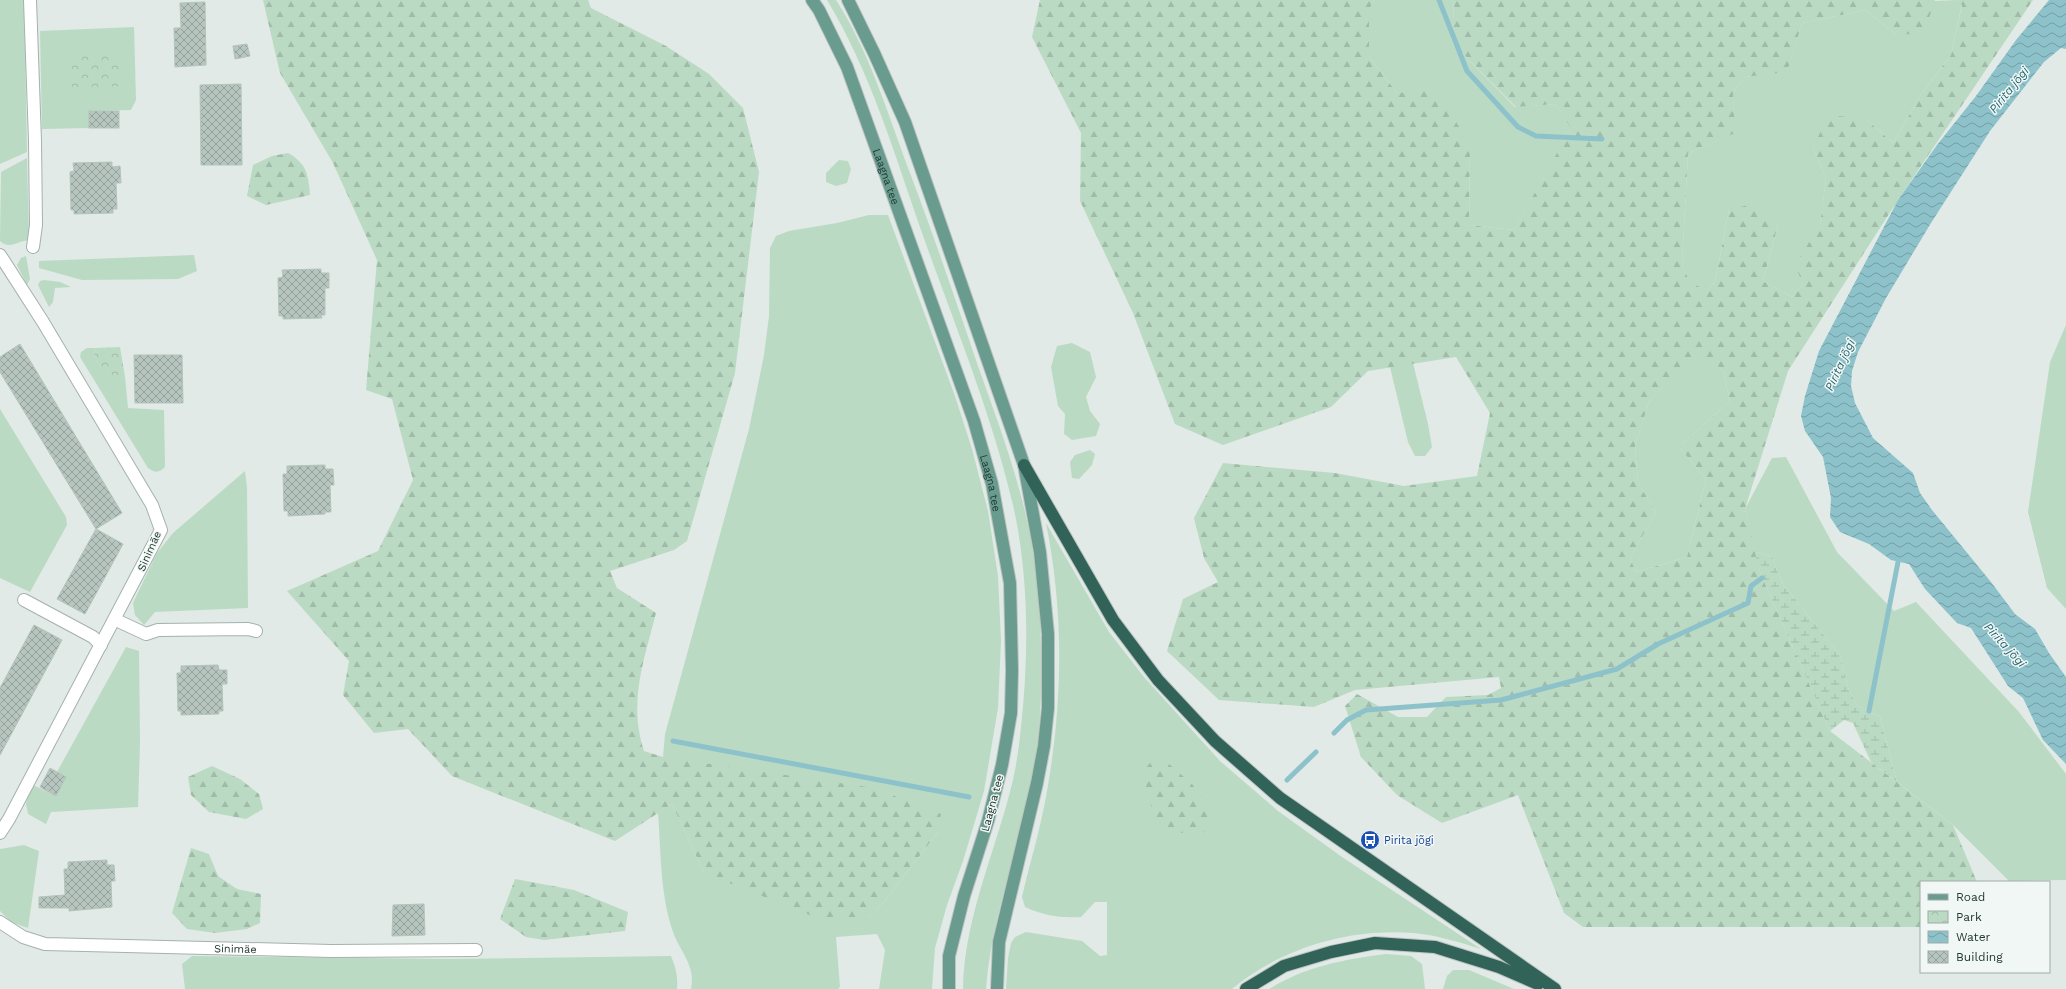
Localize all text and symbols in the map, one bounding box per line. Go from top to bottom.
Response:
water label: Pirita jõgi [1986,63,2032,116]
street label: Laagna tee [870,147,902,206]
water label: Pirita jõgi [1822,336,1858,393]
street label: Laagna tee [977,453,1003,513]
street label: Sinimäe [135,529,164,573]
water label: Pirita jõgi [1981,620,2029,671]
street label: Laagna tee [979,773,1006,833]
bus stop icon: Pirita jõgi [1359,829,1381,851]
place label: Pirita jõgi [1384,834,1434,847]
legend [1920,881,2050,973]
text: Road [1956,890,1985,904]
text: Park [1956,910,1982,924]
text: Water [1956,930,1991,944]
street label: Sinimäe [214,942,257,956]
text: Building [1956,950,2003,964]

